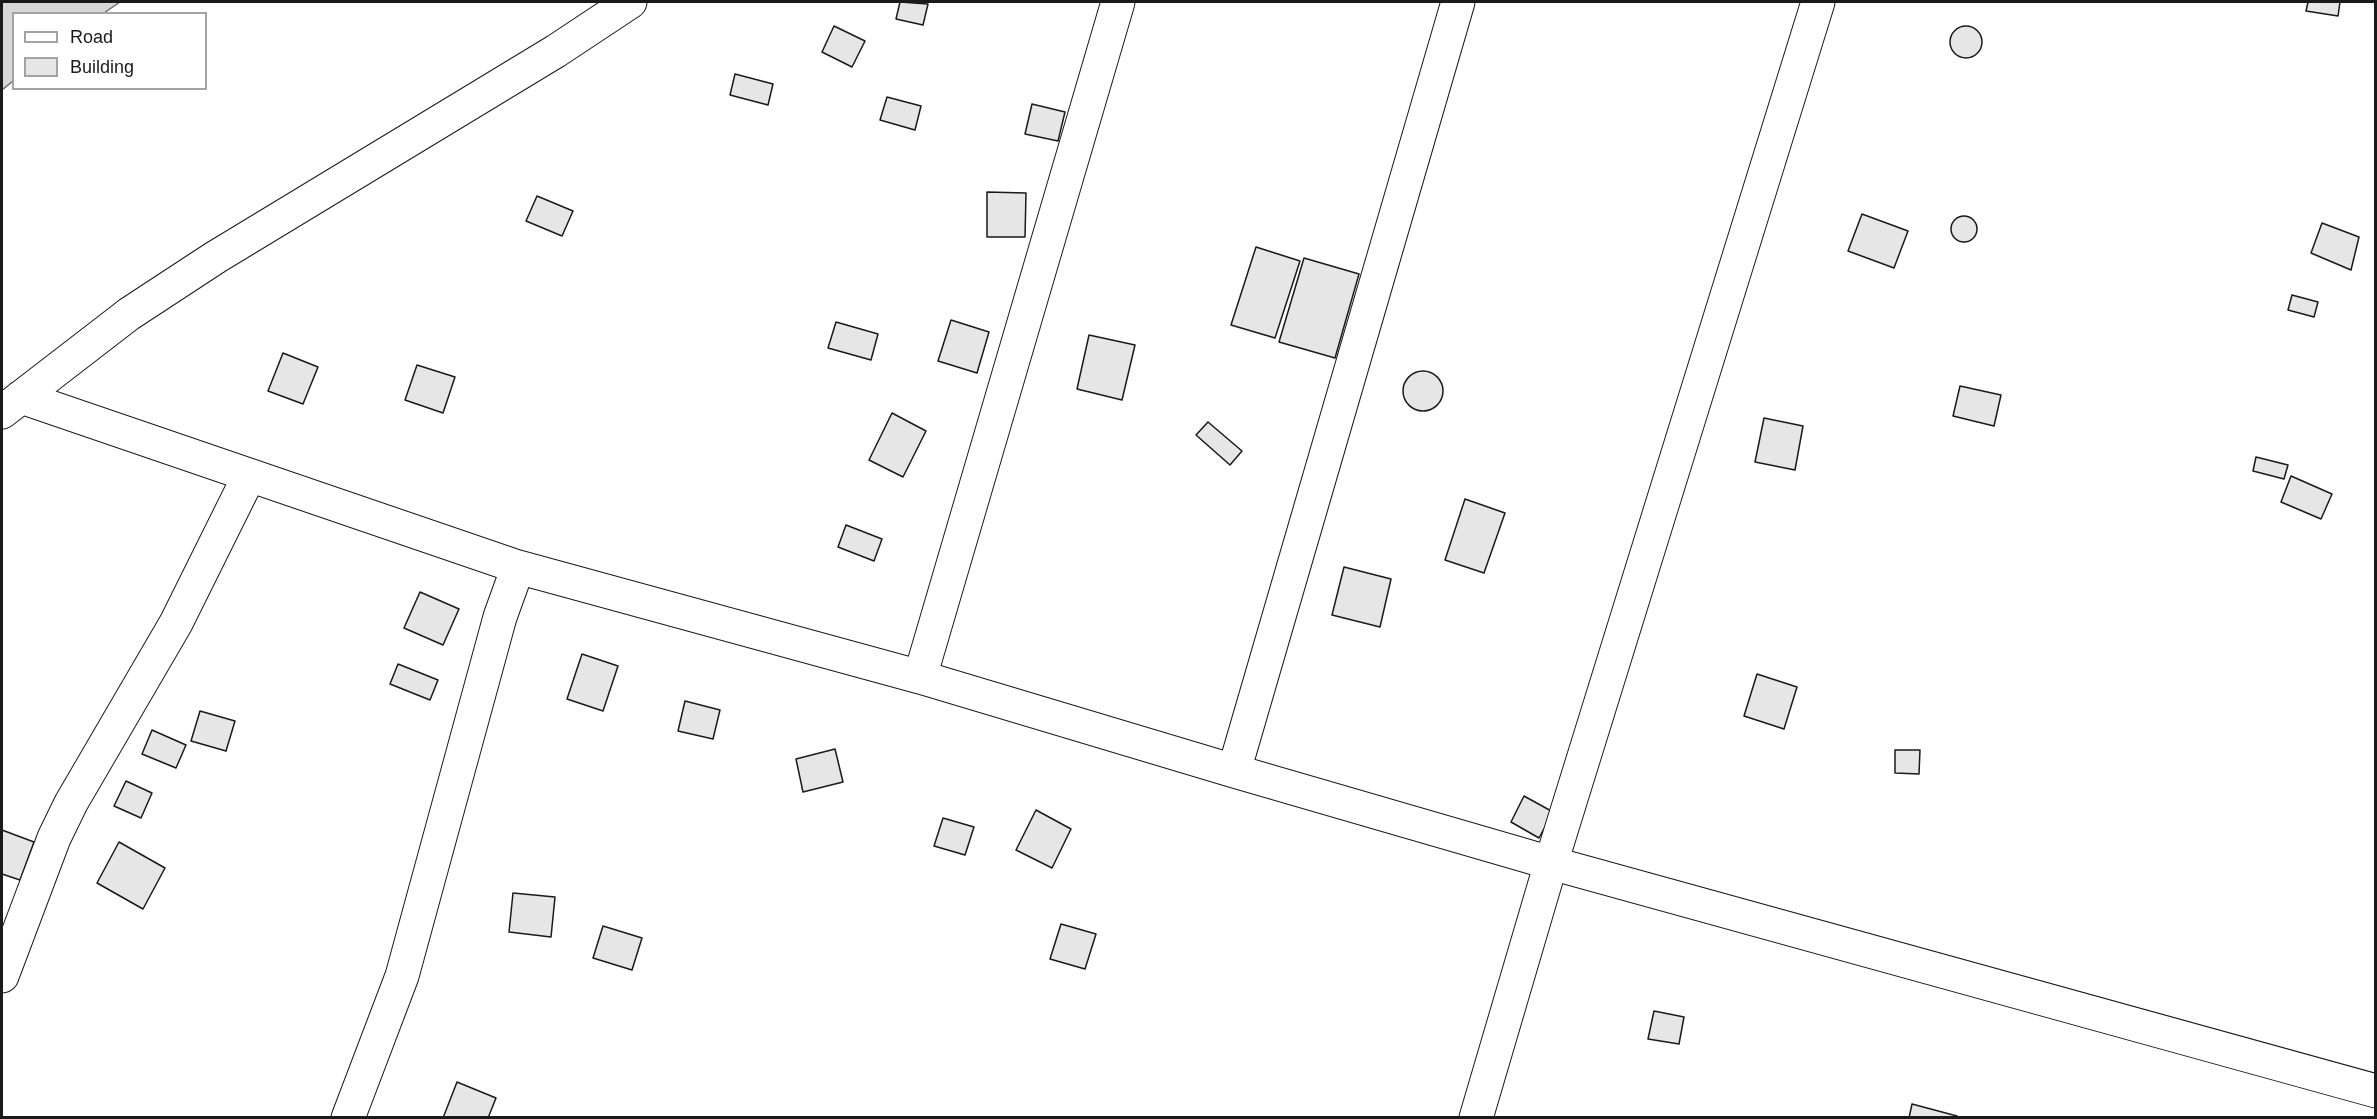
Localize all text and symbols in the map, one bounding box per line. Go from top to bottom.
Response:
legend [12,12,207,90]
text: Road [70,27,113,47]
text: Building [70,57,134,77]

